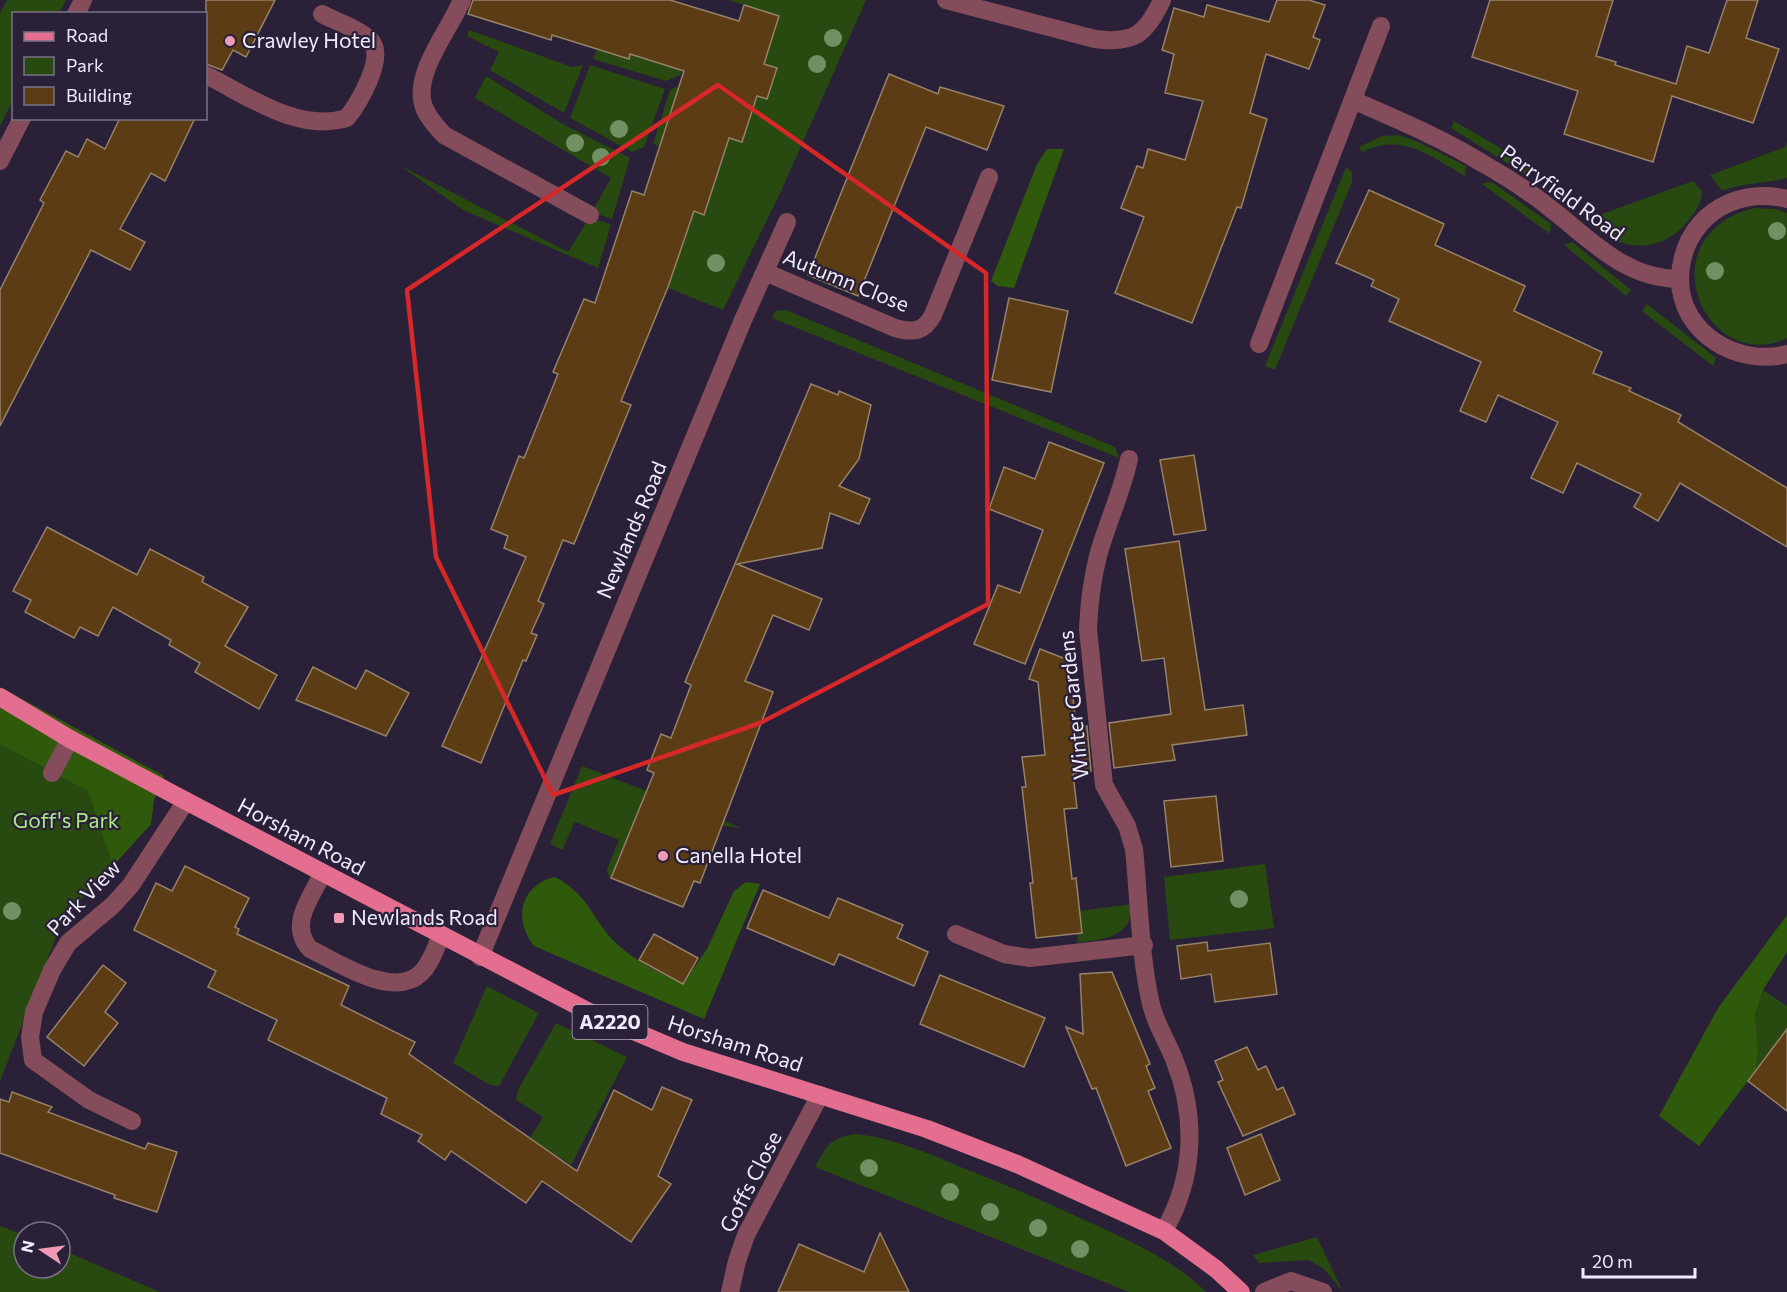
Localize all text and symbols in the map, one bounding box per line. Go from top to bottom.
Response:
legend [12,12,207,120]
text: Road [66,24,108,46]
place label: Crawley Hotel [242,27,376,52]
marker: Crawley Hotel [223,34,237,48]
text: Park [66,54,104,76]
text: Building [66,84,132,106]
street label: Perryfield Road [1496,139,1630,245]
street label: Autumn Close [780,243,913,316]
street label: Newlands Road [590,457,671,602]
street label: Winter Gardens [1052,629,1093,781]
street label: Horsham Road [234,792,370,880]
park label: Goff's Park [13,807,119,832]
place label: Canella Hotel [675,842,802,867]
marker: Canella Hotel [656,849,670,863]
street label: Park View [41,854,125,940]
place label: Newlands Road [351,904,498,929]
marker: Newlands Road [332,911,346,925]
road number: A2220 [572,1005,648,1039]
street label: Horsham Road [665,1009,806,1076]
street label: Goffs Close [714,1127,786,1236]
north arrow [12,1220,72,1280]
text: N [16,1239,38,1254]
scale bar [1583,1241,1696,1279]
text: 20 m [1592,1250,1633,1272]

